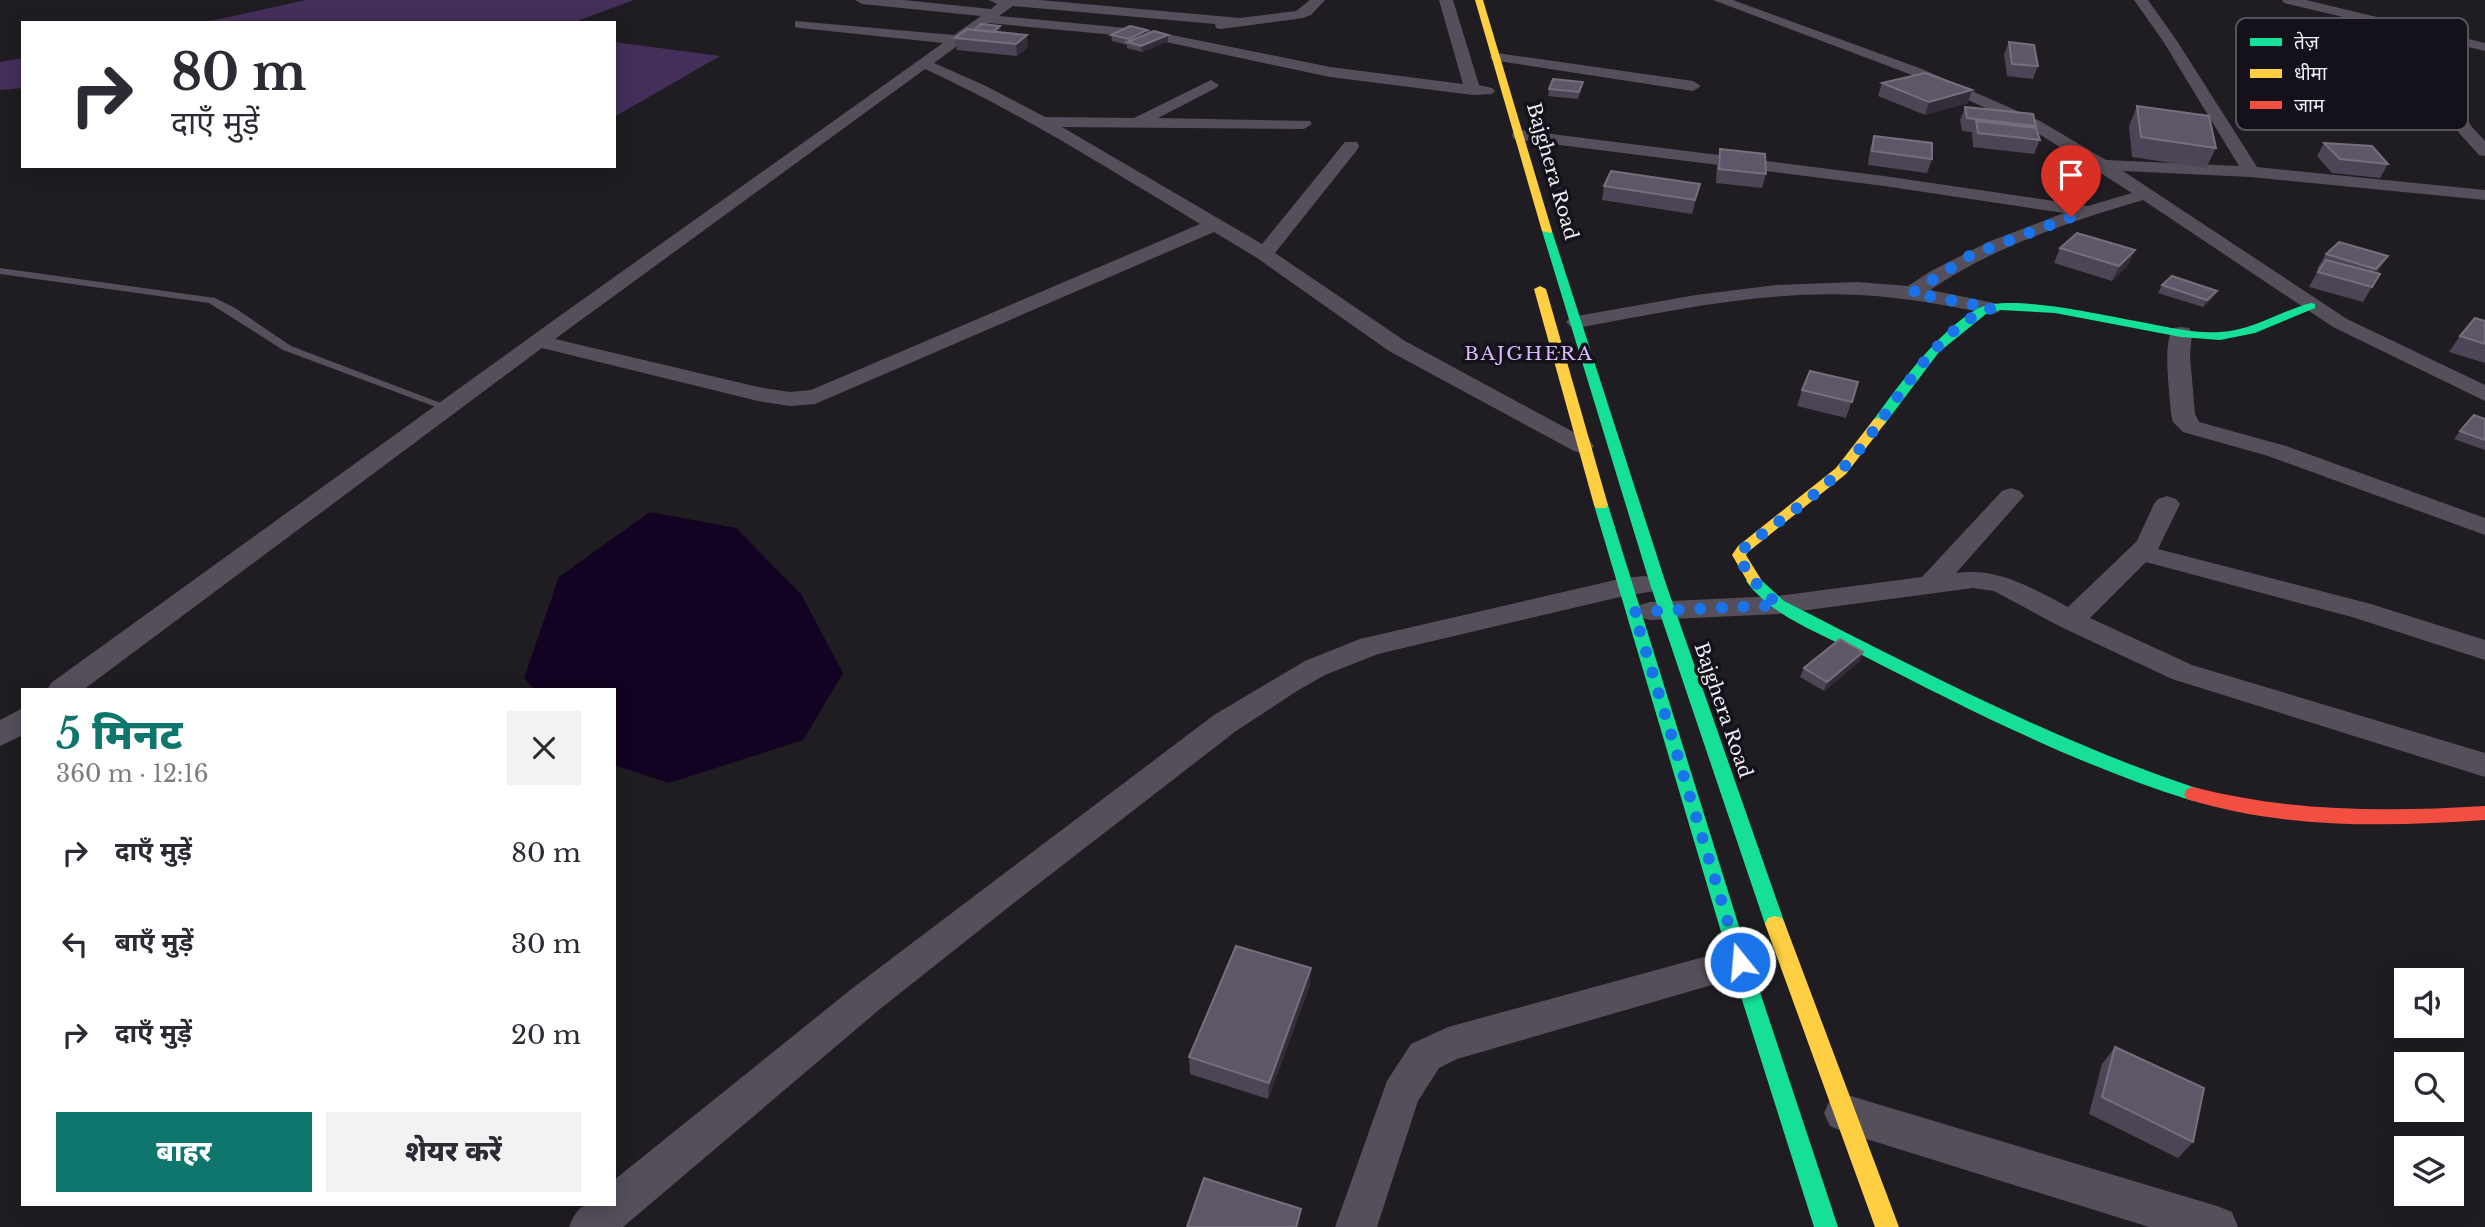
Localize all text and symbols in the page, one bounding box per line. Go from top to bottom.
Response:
legend [2236,18,2468,130]
text: तेज़ [2294,31,2320,54]
text: 80 m [171,42,306,103]
icon: right [56,49,147,140]
text: धीमा [2294,62,2328,85]
text: जाम [2294,94,2325,117]
street label: Bajghera Road [1522,100,1583,243]
text: दाएँ मुड़ें [171,103,259,143]
pin [2041,145,2101,217]
icon: arrive [2052,156,2090,194]
district label: BAJGHERA [1464,342,1594,365]
street label: Bajghera Road [1690,639,1758,781]
text: 5 मिनट [56,708,183,760]
button: close [507,711,581,785]
text: 360 m · 12:16 [56,760,208,788]
icon: right [56,834,94,872]
text: दाएँ मुड़ें [115,835,192,867]
text: 80 m [511,837,581,869]
icon: left [56,925,94,963]
position arrow [1703,925,1777,999]
text: बाएँ मुड़ें [115,926,193,958]
text: 30 m [511,928,581,960]
map controls [2394,968,2464,1206]
button: sound [2394,968,2464,1038]
icon: right [56,1016,94,1054]
text: दाएँ मुड़ें [115,1017,192,1049]
text: 20 m [511,1019,581,1051]
button: search [2394,1052,2464,1122]
button: बाहर [56,1112,312,1192]
button: शेयर करें [326,1112,581,1192]
button: layers [2394,1136,2464,1206]

